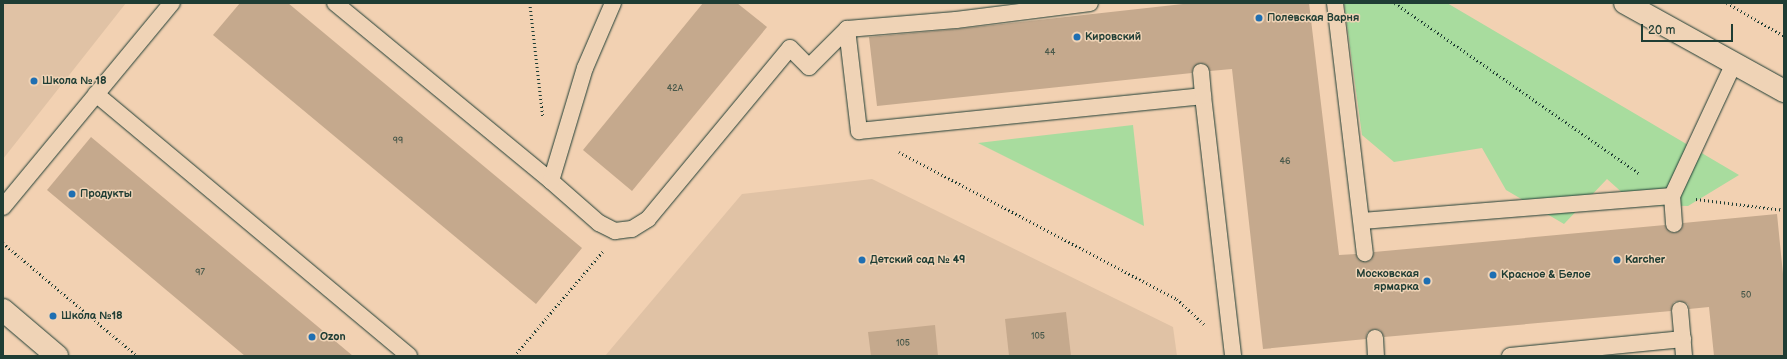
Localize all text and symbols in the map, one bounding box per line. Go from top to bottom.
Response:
place label: Полевская Варня [1267,11,1359,25]
marker: Полевская Варня [1254,13,1264,23]
scale bar [1643,16,1735,42]
text: 20 m [1648,23,1675,38]
place label: Кировский [1085,30,1141,44]
marker: Кировский [1072,32,1082,42]
house number: 44 [1045,48,1055,58]
place label: Школа № 18 [42,74,107,88]
marker: Школа № 18 [29,76,39,86]
house number: 42А [667,84,683,94]
house number: 99 [393,136,403,146]
house number: 46 [1280,157,1290,167]
place label: Продукты [80,187,132,201]
marker: Продукты [67,189,77,199]
place label: Детский сад № 49 [870,253,966,267]
place label: Karcher [1625,253,1665,267]
marker: Детский сад № 49 [857,255,867,265]
marker: Karcher [1612,255,1622,265]
house number: 97 [195,268,205,278]
place label: Московская ярмарка [1356,268,1419,294]
place label: Красное & Белое [1501,268,1591,282]
marker: Красное & Белое [1488,270,1498,280]
marker: Московская ярмарка [1422,276,1432,286]
house number: 50 [1741,291,1751,301]
place label: Школа №18 [61,309,123,323]
marker: Школа №18 [48,311,58,321]
place label: Ozon [320,330,346,344]
marker: Ozon [307,332,317,342]
house number: 105 [1031,332,1045,342]
house number: 105 [896,339,910,349]

